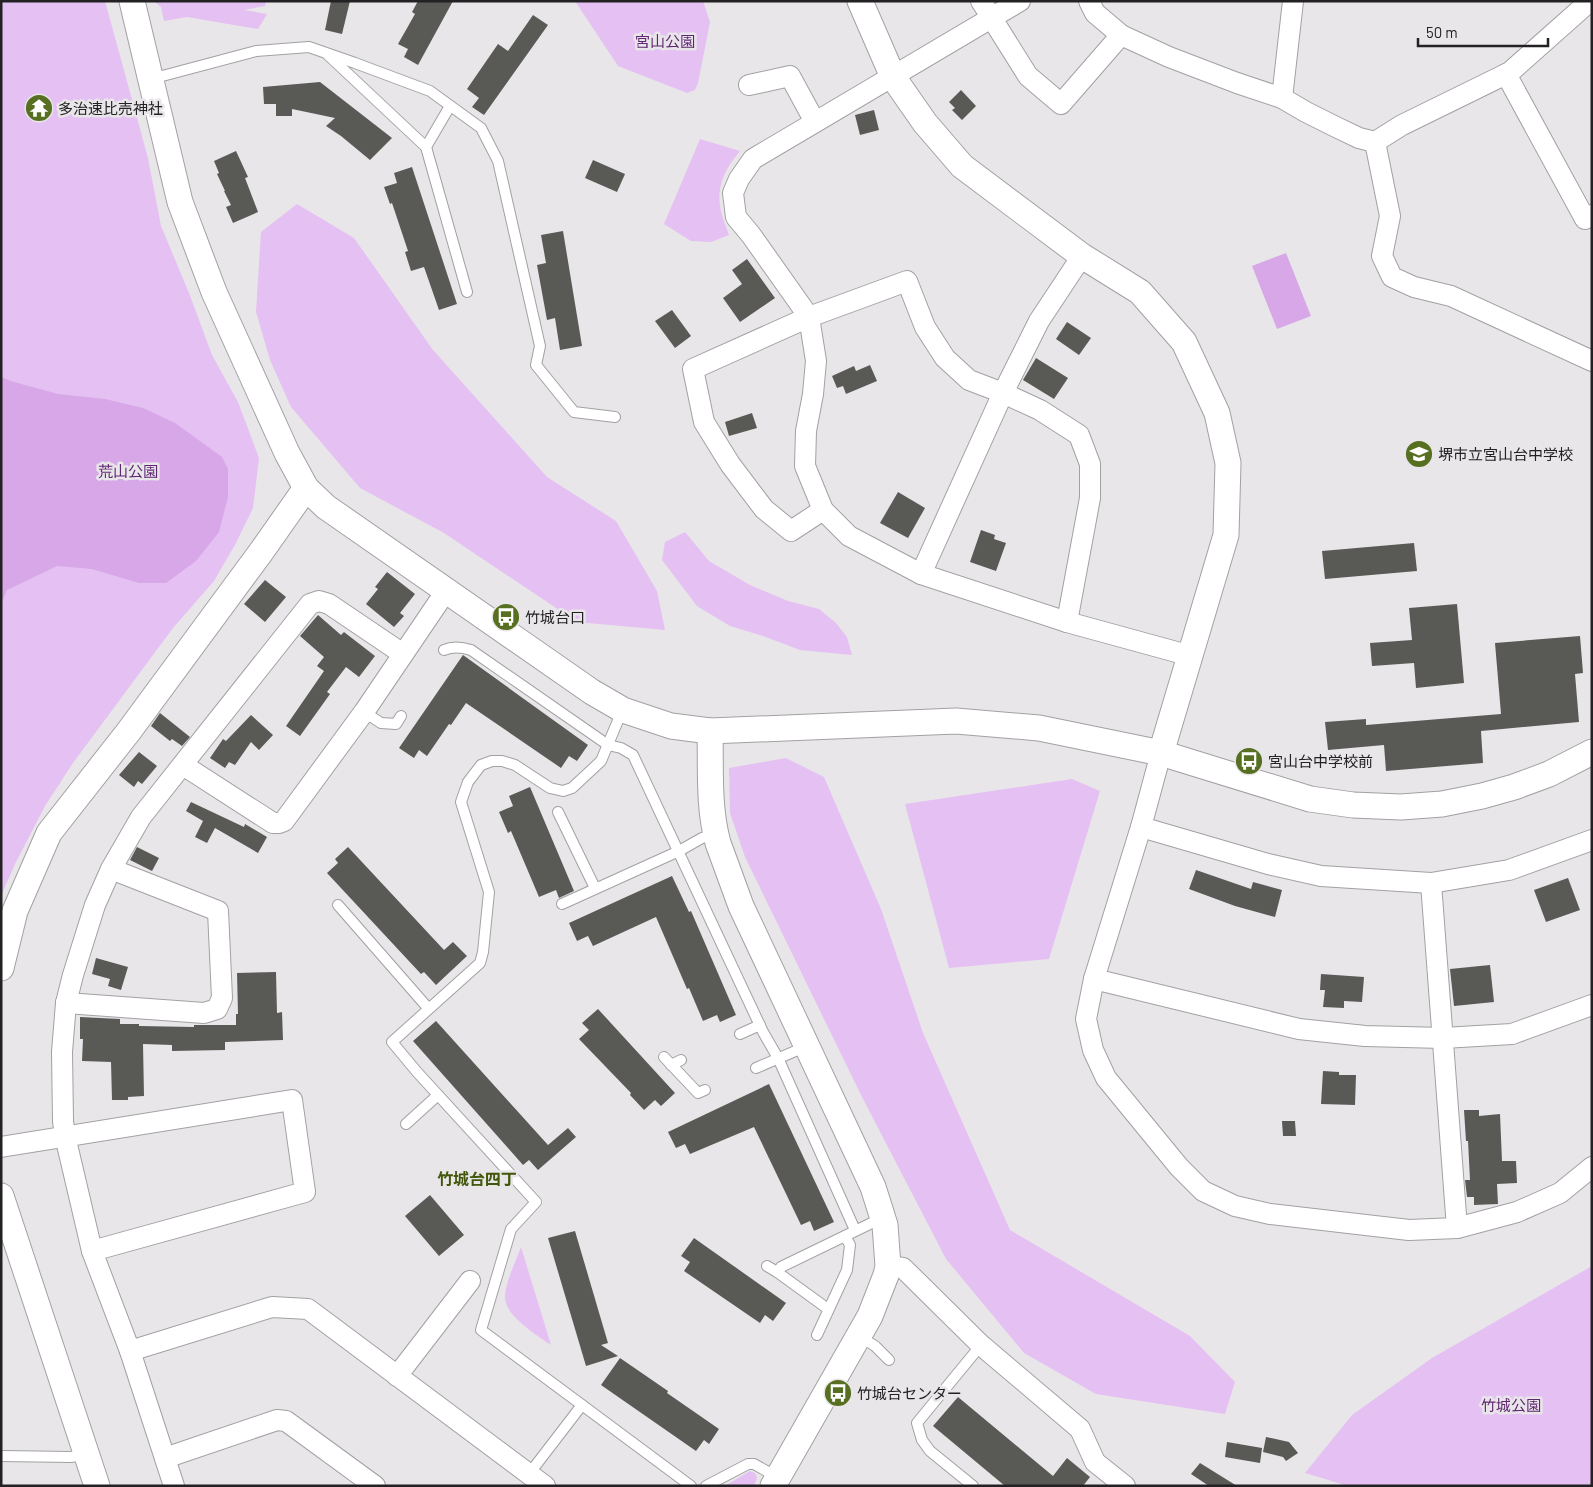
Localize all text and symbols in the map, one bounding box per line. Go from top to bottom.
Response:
scale bar [1418,15,1548,47]
text: 50 m [1426,23,1458,41]
park label: 宮山公園 [635,32,695,50]
temple icon: 多治速比売神社 [24,93,54,123]
place label: 多治速比売神社 [58,99,163,117]
school or university icon: 堺市立宮山台中学校 [1404,439,1434,469]
place label: 堺市立宮山台中学校 [1438,445,1573,463]
park label: 荒山公園 [98,462,158,480]
bus stop icon: 竹城台口 [491,602,521,632]
place label: 竹城台口 [525,608,585,626]
bus stop icon: 宮山台中学校前 [1234,746,1264,776]
place label: 宮山台中学校前 [1268,752,1373,770]
district label: 竹城台四丁 [437,1169,517,1188]
bus stop icon: 竹城台センター [823,1378,853,1408]
place label: 竹城台センター [857,1384,962,1402]
park label: 竹城公園 [1481,1396,1541,1414]

